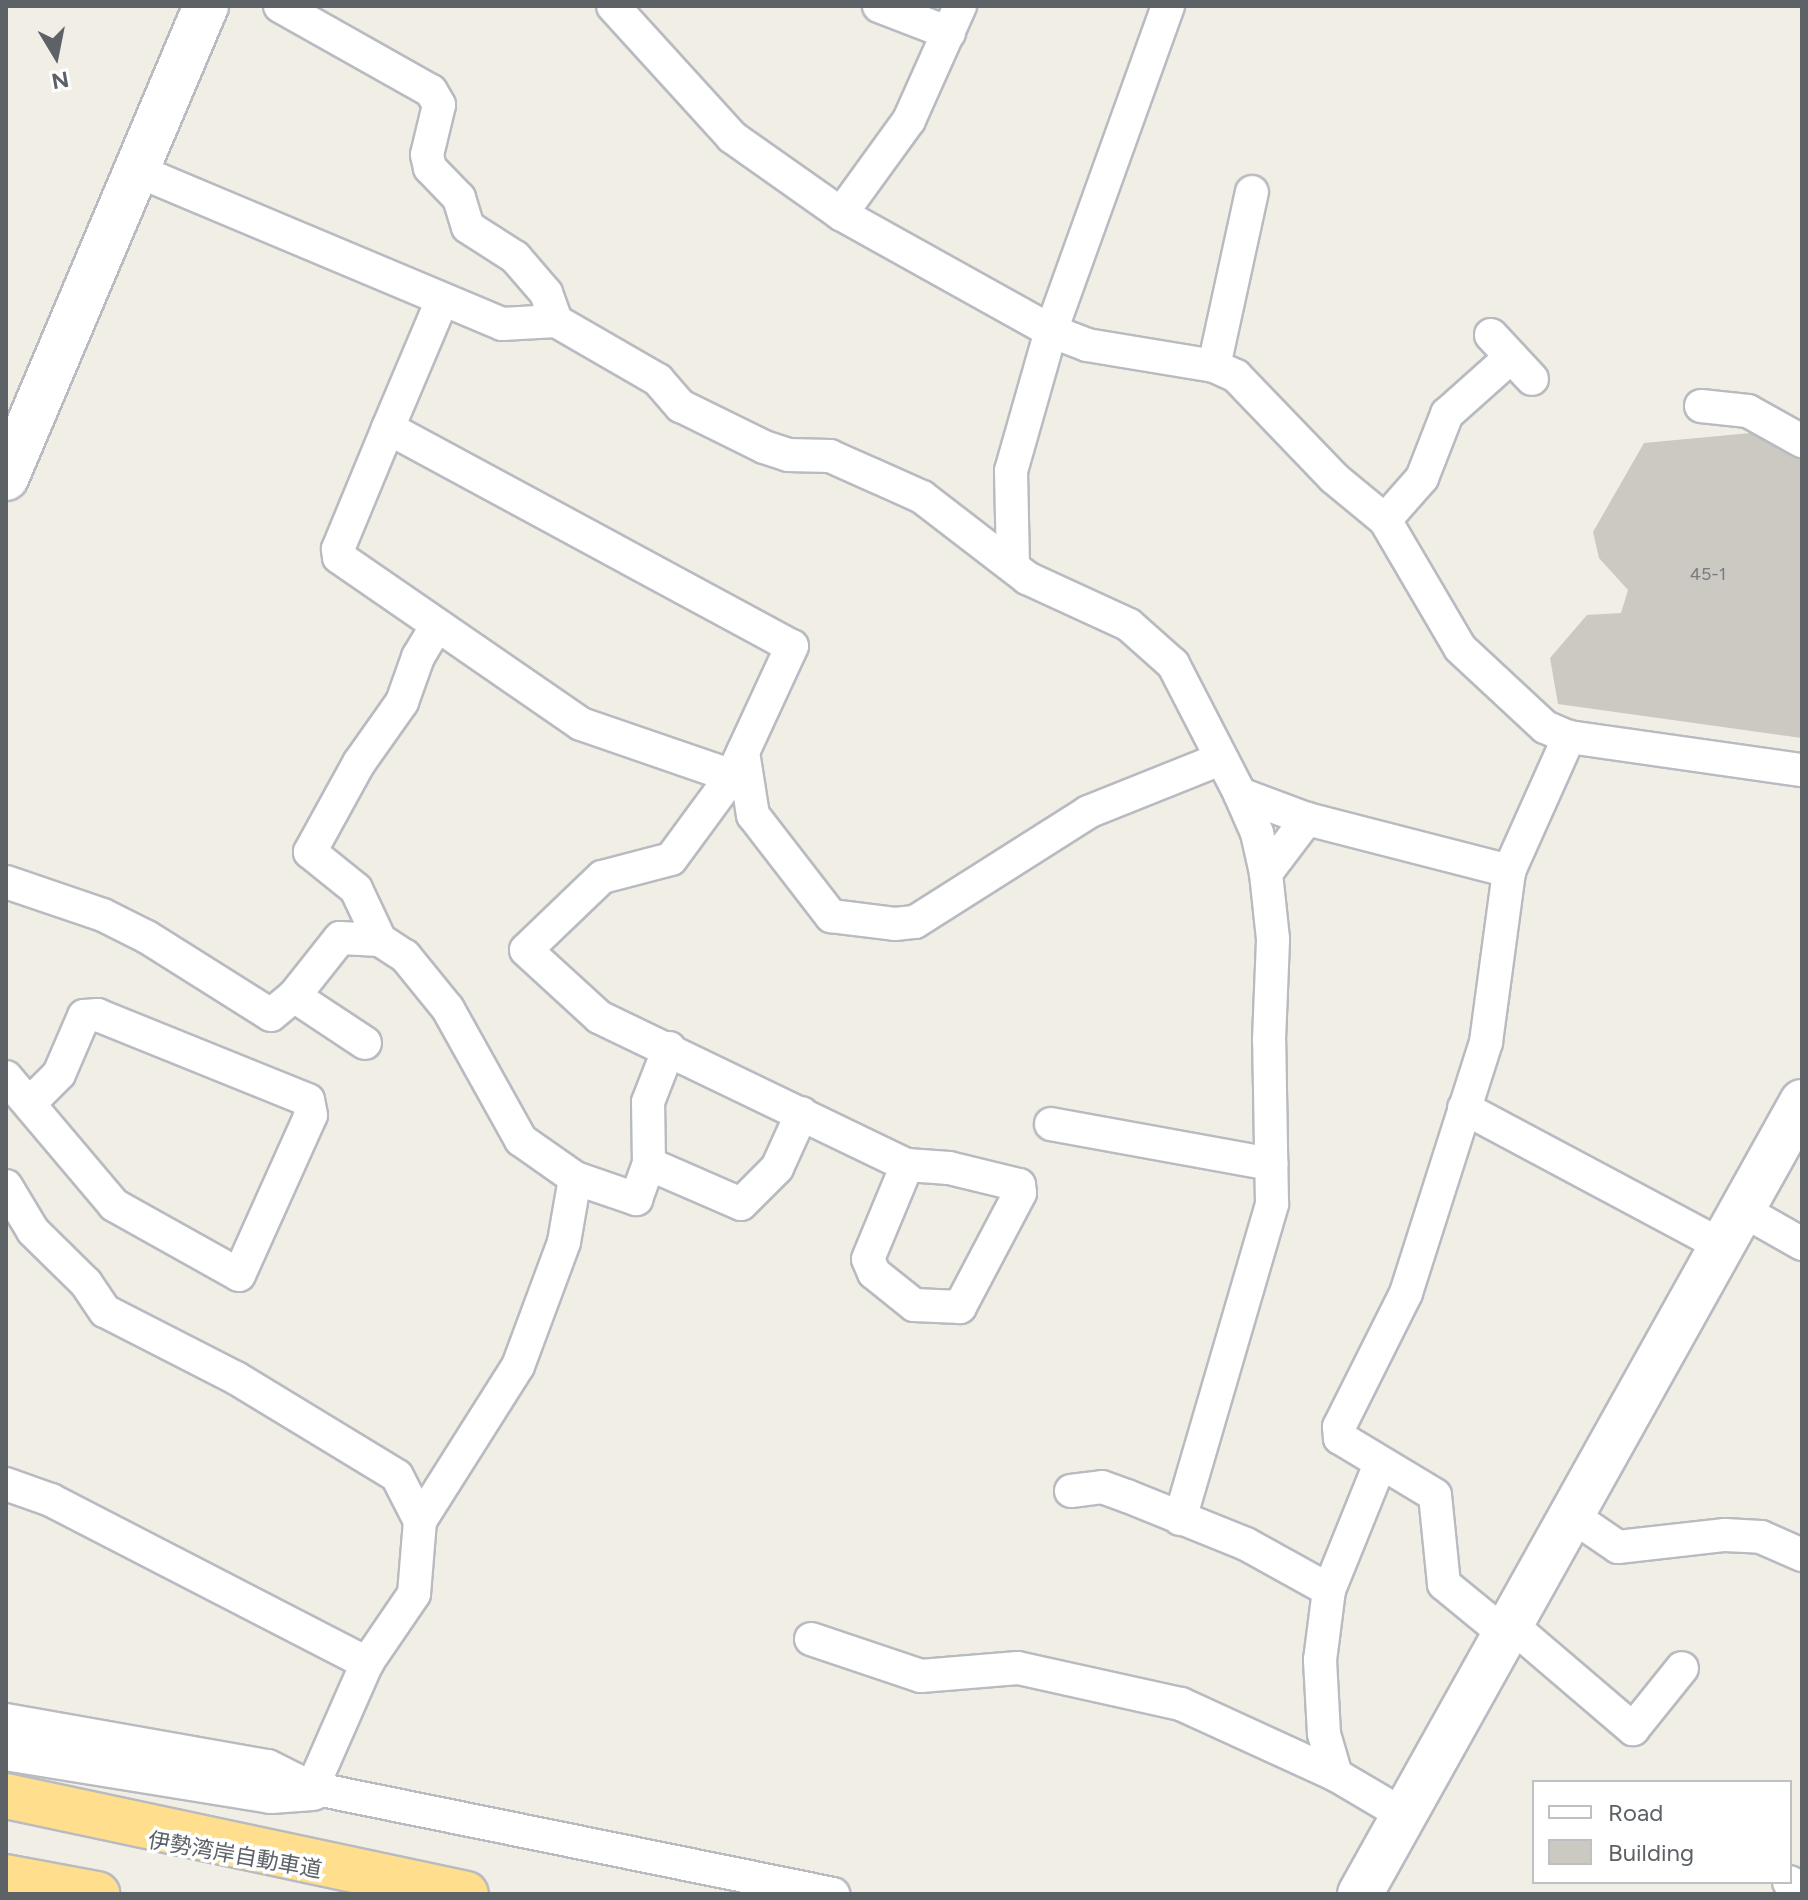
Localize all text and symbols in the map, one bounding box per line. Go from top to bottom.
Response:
north arrow [16,16,96,96]
text: N [50,65,71,95]
house number: 45-1 [1690,563,1726,585]
legend [1532,1780,1792,1884]
text: Road [1608,1798,1663,1827]
street label: 伊勢湾岸自動車道 [146,1827,324,1883]
text: Building [1608,1838,1694,1867]

